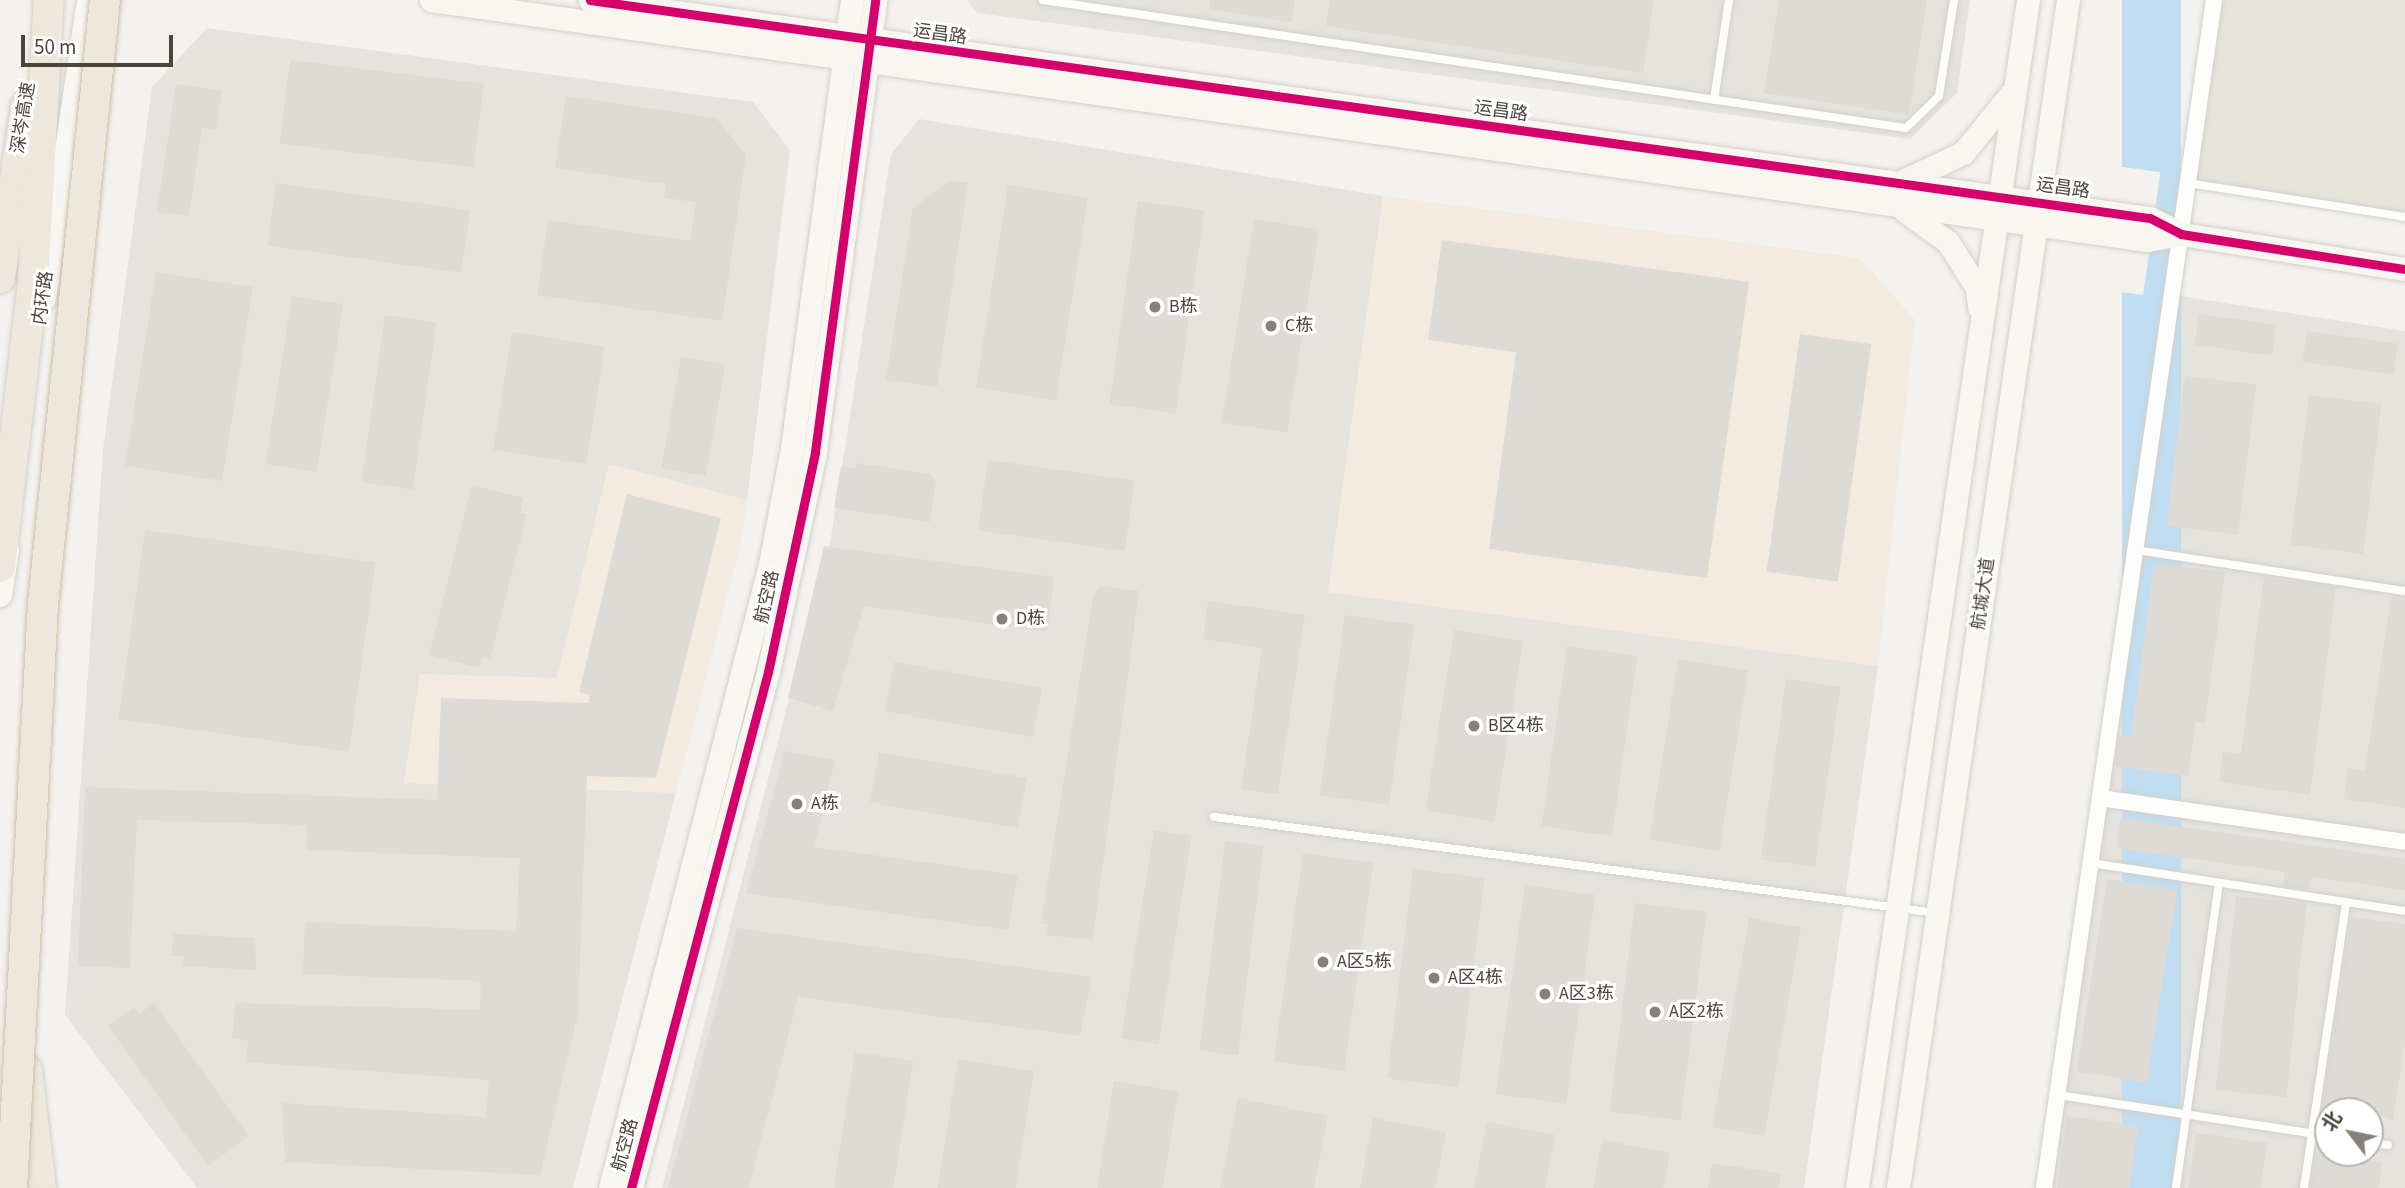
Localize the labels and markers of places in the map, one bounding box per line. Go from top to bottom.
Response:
place label: B栋 [1169,296,1198,318]
marker: B栋 [1147,299,1163,315]
place label: C栋 [1285,315,1313,337]
marker: C栋 [1263,318,1279,334]
place label: D栋 [1016,608,1045,630]
marker: D栋 [994,611,1010,627]
place label: B区4栋 [1488,715,1544,737]
marker: B区4栋 [1466,718,1482,734]
place label: A栋 [811,793,839,815]
marker: A栋 [789,796,805,812]
place label: A区5栋 [1337,951,1392,973]
marker: A区5栋 [1315,954,1331,970]
place label: A区4栋 [1448,967,1503,989]
marker: A区4栋 [1426,970,1442,986]
place label: A区3栋 [1559,983,1614,1005]
marker: A区3栋 [1537,986,1553,1002]
place label: A区2栋 [1669,1001,1724,1023]
marker: A区2栋 [1647,1004,1663,1020]

